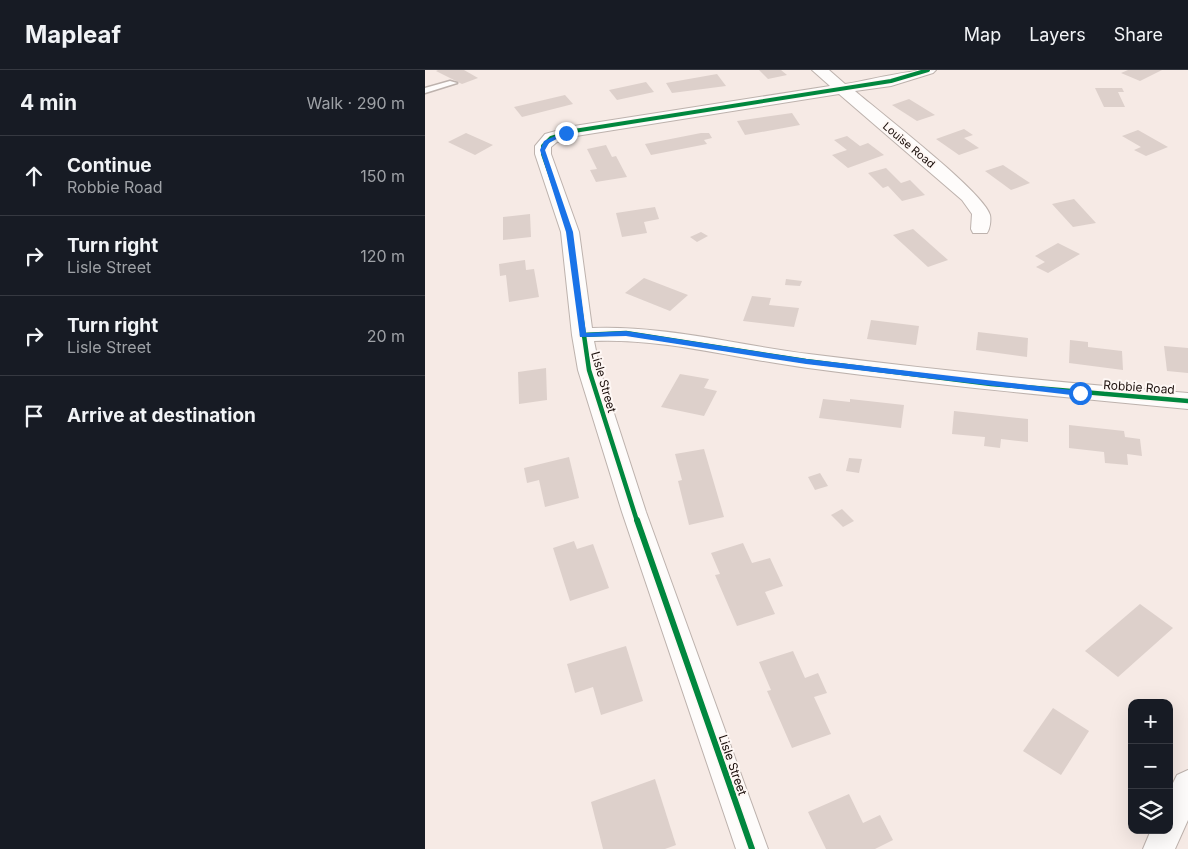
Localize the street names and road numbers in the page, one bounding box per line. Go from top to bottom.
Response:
street label: Louise Road [880,119,938,171]
street label: Lisle Street [588,350,620,414]
street label: Robbie Road [1103,377,1175,397]
street label: Lisle Street [716,733,750,797]

